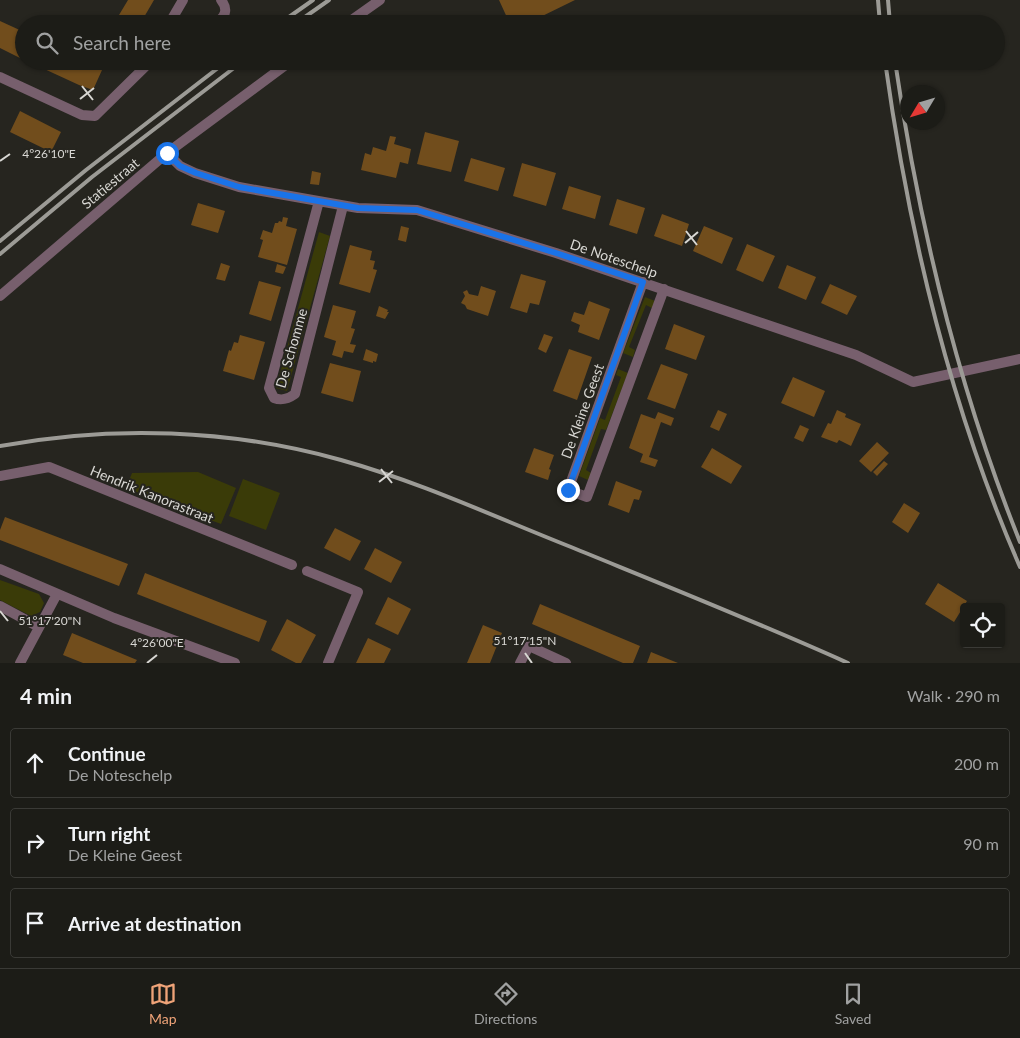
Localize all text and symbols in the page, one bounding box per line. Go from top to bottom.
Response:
search box [15,15,1005,70]
icon: search [33,29,61,57]
text: Search here [73,31,171,54]
north arrow [900,85,945,130]
route start [156,142,179,165]
text: 4°26'10"E [22,146,76,161]
street label: Statiestraat [78,154,142,212]
street label: De Noteschelp [568,235,660,281]
street label: De Schomme [272,306,310,390]
street label: De Kleine Geest [557,361,607,461]
street label: Hendrik Kanorastraat [88,461,216,527]
route end [557,479,580,502]
map controls [960,603,1005,648]
button: locate [960,603,1005,648]
text: 51°17'20"N [19,613,81,628]
text: 51°17'15"N [494,633,556,648]
text: 4°26'00"E [130,635,184,650]
text: 4 min [20,683,72,708]
text: Walk · 290 m [907,686,1000,705]
text: Continue [68,742,146,765]
icon: ahead [21,749,49,777]
text: 200 m [954,754,999,773]
text: De Noteschelp [68,765,172,784]
text: Turn right [68,822,150,845]
icon: right [21,829,49,857]
text: 90 m [963,834,999,853]
text: De Kleine Geest [68,845,182,864]
icon: arrive [21,909,49,937]
text: Arrive at destination [68,912,241,935]
tab: Map [149,980,177,1027]
tab: Directions [474,980,537,1027]
tab: Saved [835,980,871,1027]

